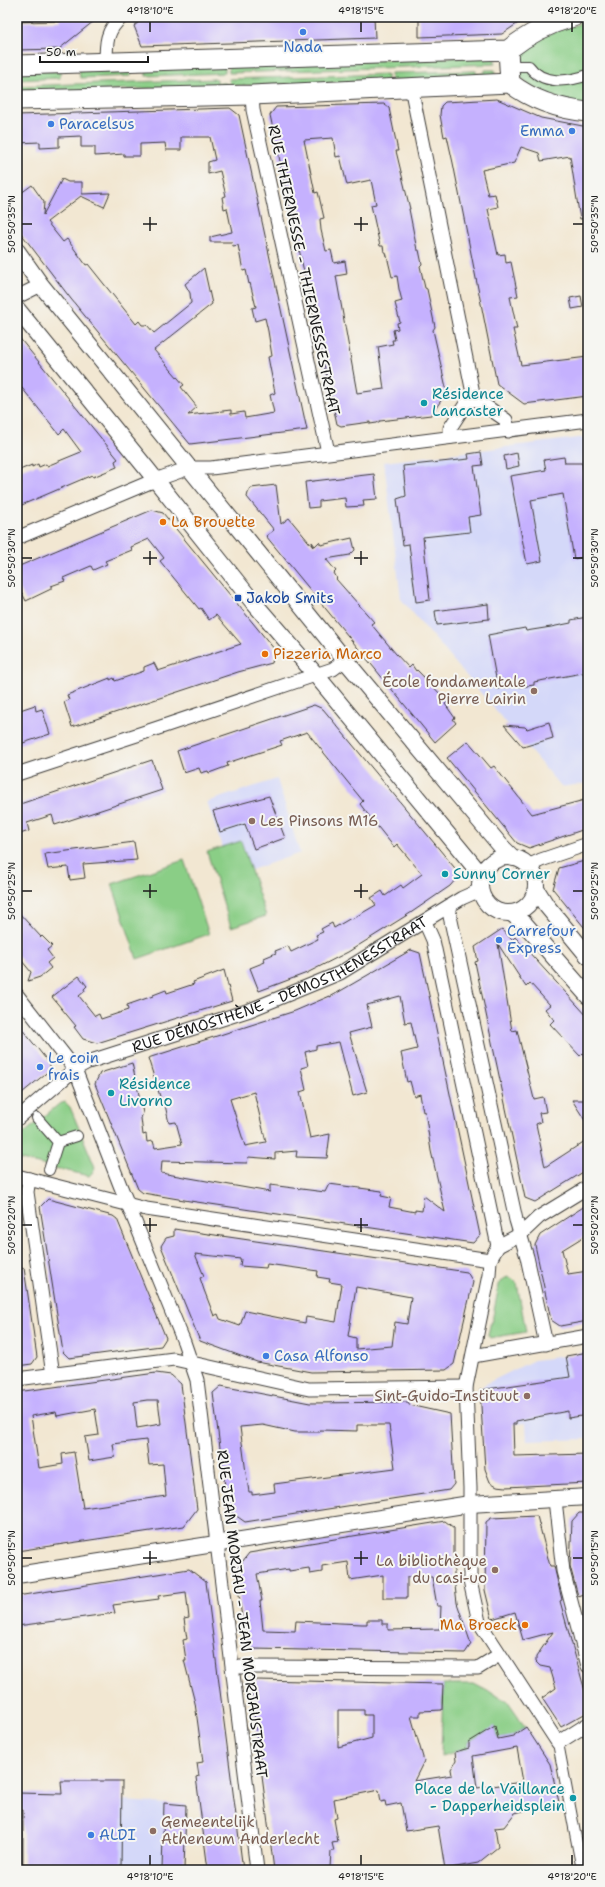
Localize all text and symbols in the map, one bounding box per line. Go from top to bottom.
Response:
text: 4°18'10"E [127,4,173,17]
text: 4°18'15"E [338,4,384,17]
text: 4°18'20"E [547,4,597,17]
marker: Nada [298,27,308,37]
place label: Nada [283,37,323,57]
scale bar [40,38,148,64]
text: 50 m [46,44,76,60]
place label: Paracelsus [59,114,135,134]
marker: Paracelsus [46,119,56,129]
place label: Emma [520,121,565,141]
street label: RUE THIERNESSE - THIERNESSESTRAAT [263,123,345,417]
marker: Emma [567,126,577,136]
text: 50°50'35"N [5,195,18,253]
text: 50°50'35"N [588,195,601,253]
place label: Résidence Lancaster [432,384,504,421]
marker: Résidence Lancaster [419,398,429,408]
place label: La Brouette [171,512,255,532]
marker: La Brouette [158,517,168,527]
text: 50°50'30"N [5,528,18,588]
text: 50°50'30"N [588,528,601,588]
place label: Jakob Smits [246,588,334,608]
marker: Jakob Smits [233,593,243,603]
place label: Pizzeria Marco [273,644,382,664]
marker: Pizzeria Marco [260,649,270,659]
place label: École fondamentale Pierre Lairin [382,671,526,709]
marker: École fondamentale Pierre Lairin [529,686,539,696]
place label: Les Pinsons M16 [260,811,379,831]
marker: Les Pinsons M16 [247,816,257,826]
text: 50°50'25"N [5,862,18,920]
text: 50°50'25"N [588,862,601,920]
place label: Sunny Corner [453,864,550,884]
marker: Sunny Corner [440,869,450,879]
street label: RUE DÉMOSTHÈNE - DEMOSTHENESSTRAAT [129,912,431,1057]
place label: Carrefour Express [507,921,576,958]
marker: Carrefour Express [494,935,504,945]
place label: Le coin frais [48,1048,99,1085]
marker: Le coin frais [35,1062,45,1072]
place label: Résidence Livorno [119,1074,191,1111]
marker: Résidence Livorno [106,1088,116,1098]
text: 50°50'20"N [5,1196,18,1254]
text: 50°50'20"N [588,1196,601,1254]
place label: Casa Alfonso [274,1346,369,1366]
marker: Casa Alfonso [261,1351,271,1361]
place label: Sint-Guido-Instituut [374,1386,519,1406]
marker: Sint-Guido-Instituut [522,1391,532,1401]
street label: RUE JEAN MORJAU - JEAN MORJAUSTRAAT [212,1449,272,1779]
text: 50°50'15"N [5,1530,18,1586]
text: 50°50'15"N [588,1530,601,1586]
place label: La bibliothèque du casi-uo [376,1551,487,1588]
marker: La bibliothèque du casi-uo [490,1565,500,1575]
place label: Ma Broeck [440,1615,517,1635]
marker: Ma Broeck [520,1620,530,1630]
place label: Place de la Vaillance - Dapperheidsplein [414,1779,565,1816]
marker: Place de la Vaillance - Dapperheidsplein [568,1793,578,1803]
place label: Gemeentelijk Atheneum Anderlecht [161,1812,320,1849]
place label: ALDI [99,1825,136,1845]
marker: Gemeentelijk Atheneum Anderlecht [148,1826,158,1836]
marker: ALDI [86,1830,96,1840]
text: 4°18'10"E [127,1870,173,1883]
text: 4°18'15"E [338,1870,384,1883]
text: 4°18'20"E [547,1870,597,1883]

